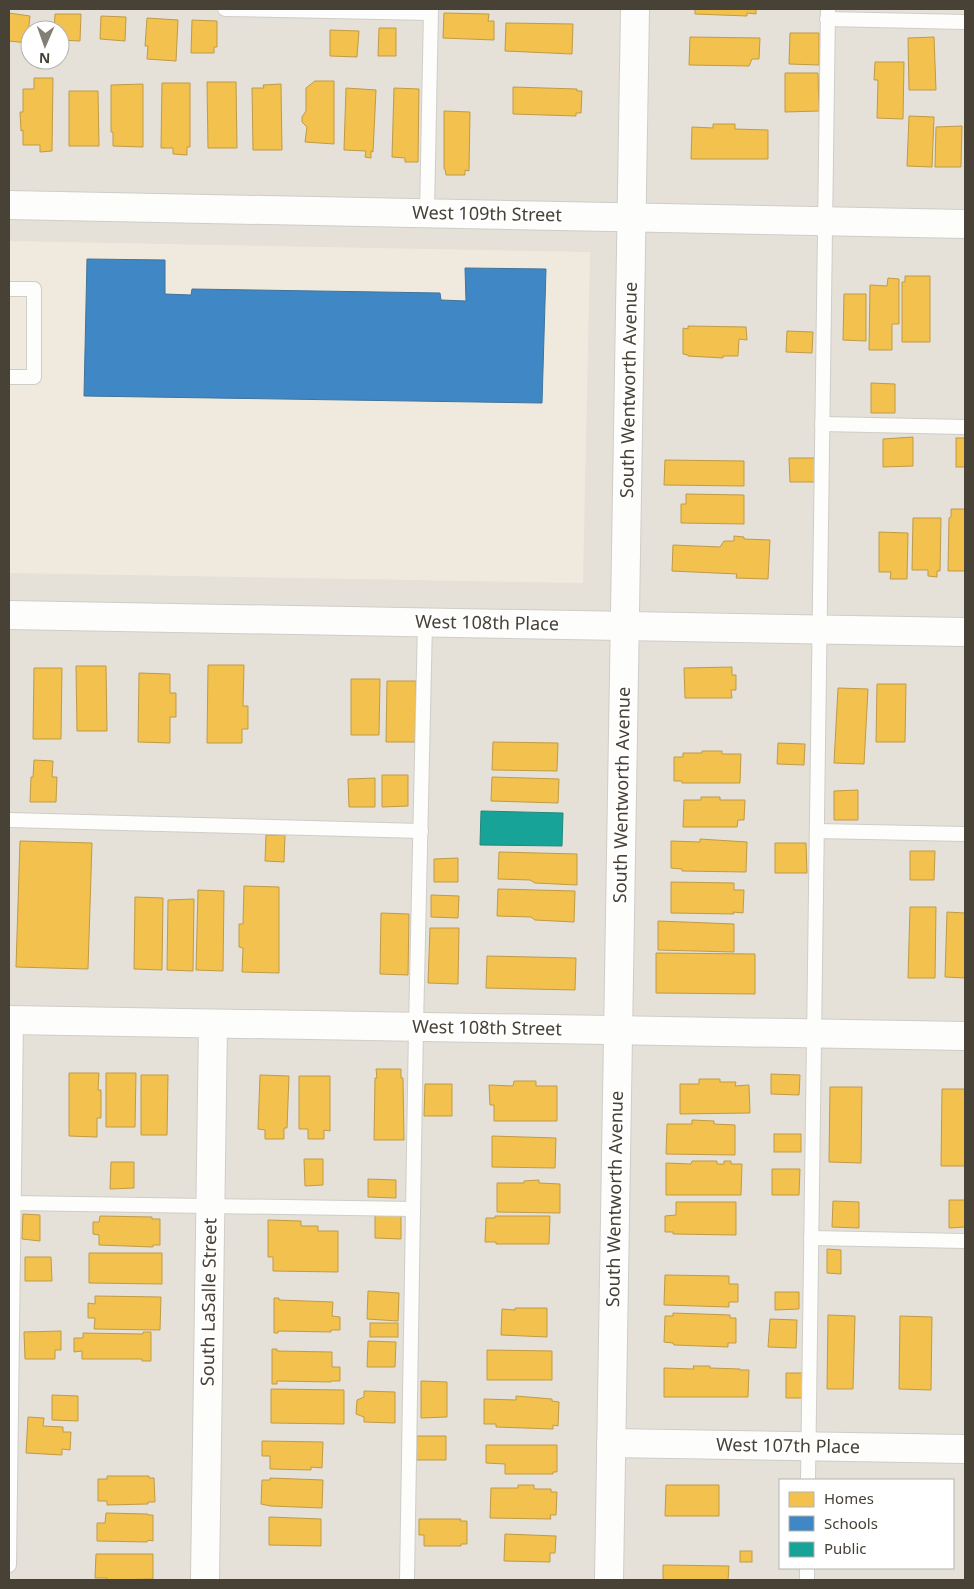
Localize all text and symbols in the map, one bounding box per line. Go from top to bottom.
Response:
north arrow [20,20,70,70]
text: N [39,49,51,68]
street label: West 109th Street [412,200,563,226]
street label: South Wentworth Avenue [614,282,642,498]
street label: West 108th Place [415,609,559,635]
street label: South Wentworth Avenue [607,687,635,903]
street label: West 108th Street [412,1014,563,1040]
street label: South Wentworth Avenue [600,1091,628,1307]
street label: South LaSalle Street [195,1217,221,1386]
street label: West 107th Place [716,1432,860,1458]
legend [779,1479,954,1569]
text: Homes [824,1488,874,1508]
text: Schools [824,1513,878,1533]
text: Public [824,1538,867,1558]

